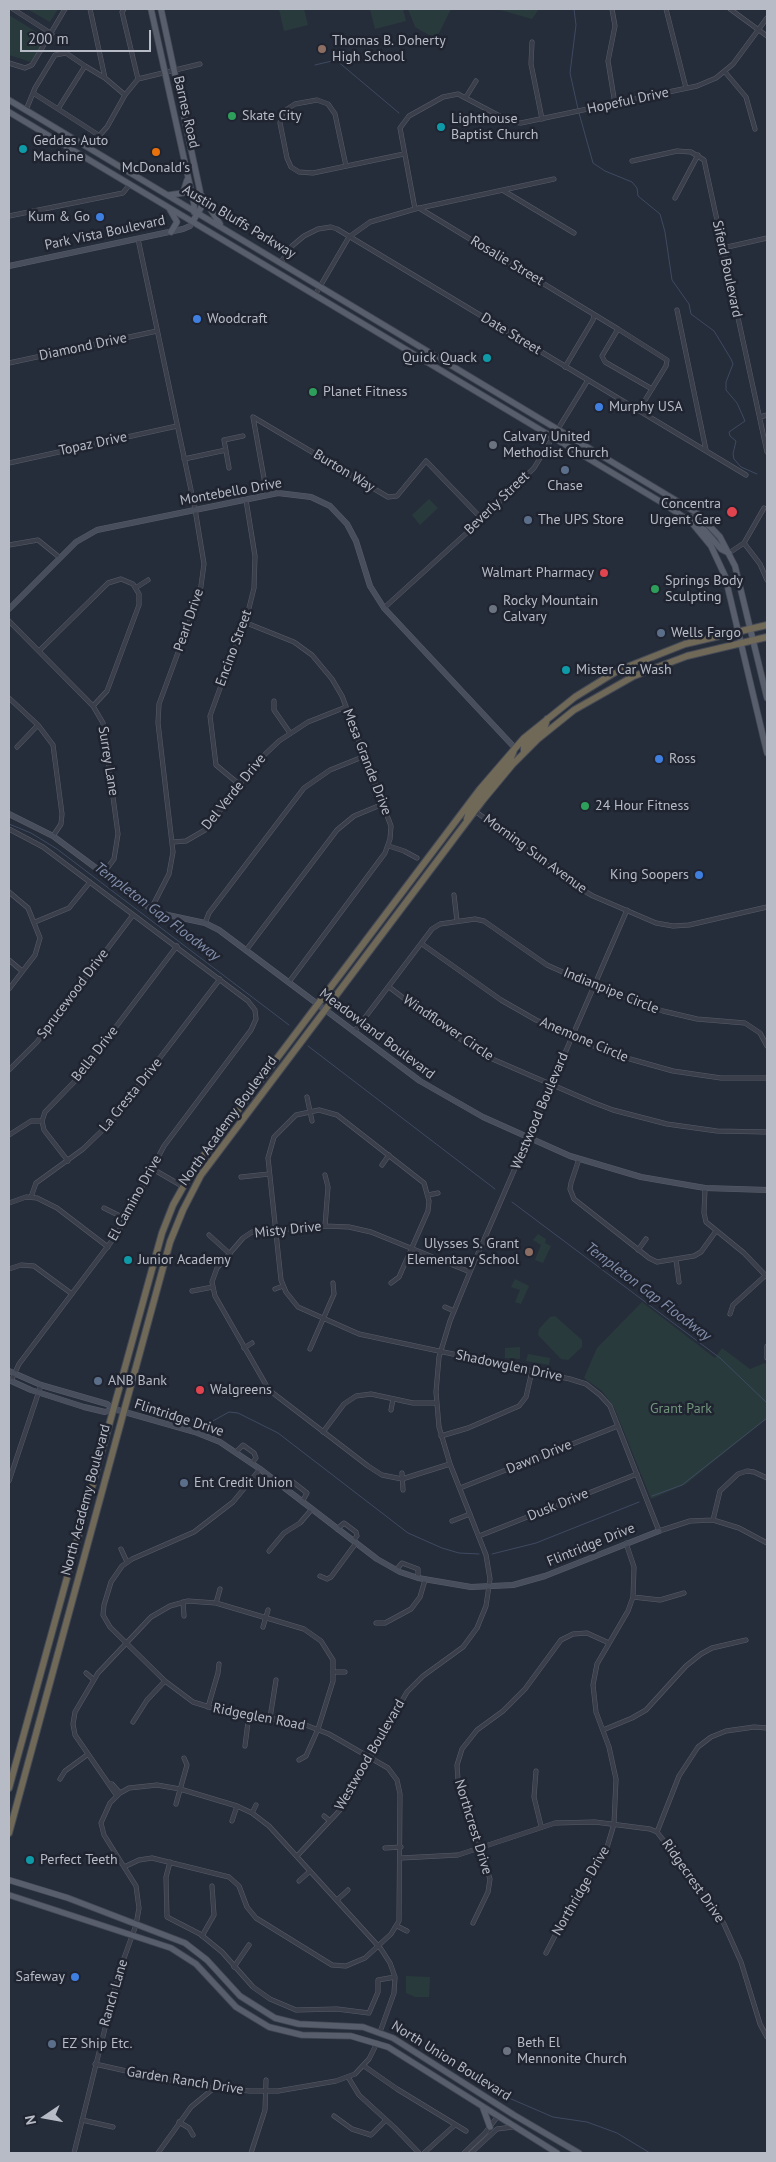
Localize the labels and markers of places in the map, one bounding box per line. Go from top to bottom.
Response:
place label: Thomas B. Doherty High School [332,33,446,65]
marker: Thomas B. Doherty High School [316,43,328,55]
place label: Skate City [242,108,302,124]
marker: Skate City [226,110,238,122]
place label: Lighthouse Baptist Church [451,111,538,144]
marker: Lighthouse Baptist Church [435,121,447,133]
place label: Geddes Auto Machine [33,133,108,166]
marker: Geddes Auto Machine [17,143,29,155]
marker: McDonald's [150,146,162,158]
place label: McDonald's [122,160,190,176]
place label: Kum & Go [28,209,90,225]
marker: Kum & Go [94,211,106,223]
place label: Woodcraft [207,311,268,327]
marker: Woodcraft [191,313,203,325]
place label: Quick Quack [402,350,477,366]
marker: Quick Quack [481,352,493,364]
place label: Planet Fitness [323,384,407,400]
marker: Planet Fitness [307,386,319,398]
place label: Murphy USA [609,399,683,415]
marker: Murphy USA [593,401,605,413]
place label: Calvary United Methodist Church [503,429,609,462]
marker: Calvary United Methodist Church [487,439,499,451]
marker: Chase [559,464,571,476]
place label: Chase [547,478,583,494]
place label: Concentra Urgent Care [650,496,721,528]
marker: Concentra Urgent Care [725,505,739,519]
place label: The UPS Store [538,512,624,528]
marker: The UPS Store [522,514,534,526]
place label: Walmart Pharmacy [482,565,594,581]
marker: Walmart Pharmacy [598,567,610,579]
place label: Springs Body Sculpting [665,573,743,606]
marker: Springs Body Sculpting [649,583,661,595]
place label: Rocky Mountain Calvary [503,593,598,626]
marker: Rocky Mountain Calvary [487,603,499,615]
place label: Wells Fargo [671,625,741,641]
marker: Wells Fargo [655,627,667,639]
place label: Mister Car Wash [576,662,672,678]
marker: Mister Car Wash [560,664,572,676]
place label: Ross [669,751,696,767]
marker: Ross [653,753,665,765]
place label: 24 Hour Fitness [595,798,689,814]
marker: 24 Hour Fitness [579,800,591,812]
place label: King Soopers [610,867,689,883]
marker: King Soopers [693,869,705,881]
place label: Ulysses S. Grant Elementary School [407,1236,519,1268]
marker: Ulysses S. Grant Elementary School [523,1246,535,1258]
place label: Junior Academy [138,1252,231,1268]
marker: Junior Academy [122,1254,134,1266]
place label: ANB Bank [108,1373,167,1389]
marker: ANB Bank [92,1375,104,1387]
place label: Walgreens [210,1382,272,1398]
marker: Walgreens [194,1384,206,1396]
place label: Ent Credit Union [194,1475,293,1491]
marker: Ent Credit Union [178,1477,190,1489]
place label: Perfect Teeth [40,1852,118,1868]
marker: Perfect Teeth [24,1854,36,1866]
place label: Safeway [16,1969,65,1985]
marker: Safeway [69,1971,81,1983]
place label: Beth El Mennonite Church [517,2035,627,2068]
place label: EZ Ship Etc. [62,2036,132,2052]
marker: EZ Ship Etc. [46,2038,58,2050]
marker: Beth El Mennonite Church [501,2045,513,2057]

